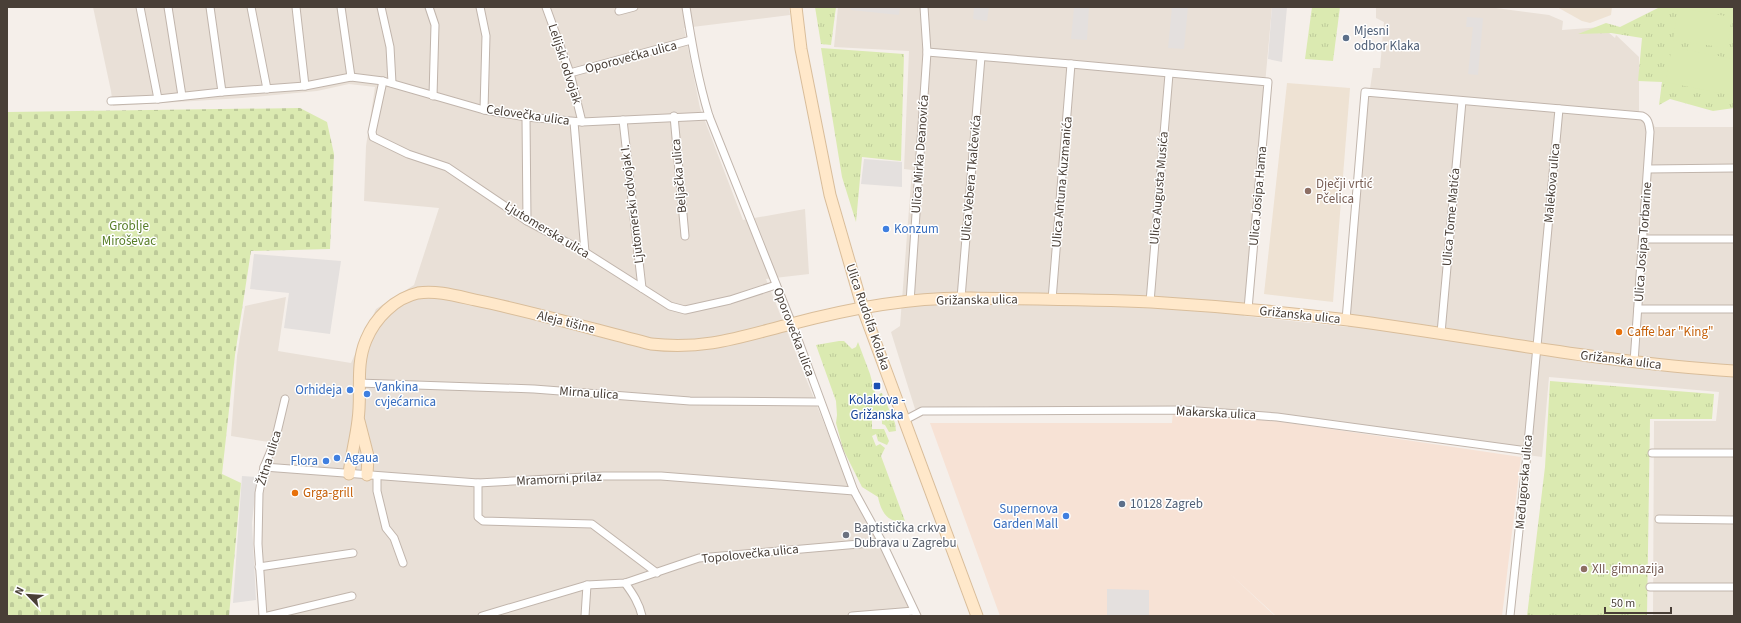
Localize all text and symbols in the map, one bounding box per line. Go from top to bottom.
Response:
street label: Lelijski odvojak [544,21,587,107]
place label: Mjesni odbor Klaka [1354,22,1420,55]
marker: Mjesni odbor Klaka [1341,33,1351,43]
street label: Oporovečka ulica [583,36,679,78]
street label: Ulica Mirka Deanovića [907,94,933,214]
street label: Celovečka ulica [485,100,571,130]
street label: Ulica Vebera Tkalčevića [957,114,985,242]
street label: Ulica Antuna Kuzmanića [1047,116,1077,248]
street label: Ulica Augusta Musića [1145,131,1173,245]
street label: Beljačka ulica [667,138,691,214]
street label: Malekova ulica [1540,142,1564,224]
street label: Ljutomerski odvojak I. [616,143,648,265]
street label: Ulica Josipa Hama [1245,145,1271,247]
street label: Ulica Tome Matića [1438,167,1464,267]
place label: Dječji vrtić Pčelica [1316,175,1373,208]
street label: Ulica Josipa Torbarine [1630,181,1656,303]
marker: Dječji vrtić Pčelica [1303,186,1313,196]
street label: Ljutomerska ulica [501,197,593,263]
park label: Groblje Miroševac [102,217,156,250]
place label: Konzum [894,220,939,238]
marker: Konzum [881,224,891,234]
street label: Ulica Rudolfa Kolaka [841,261,895,373]
street label: Oporovečka ulica [769,285,819,379]
street label: Grižanska ulica [936,290,1018,310]
street label: Grižanska ulica [1259,302,1341,328]
street label: Aleja tišine [535,306,597,338]
place label: Caffe bar "King" [1627,323,1714,341]
marker: Caffe bar "King" [1614,327,1624,337]
street label: Grižanska ulica [1579,346,1663,374]
place label: Vankina cvjećarnica [375,378,436,411]
place label: Orhideja [295,381,342,399]
marker: Kolakova - Grižanska [872,381,882,391]
street label: Mirna ulica [559,382,619,404]
marker: Orhideja [345,385,355,395]
marker: Vankina cvjećarnica [362,389,372,399]
place label: Kolakova - Grižanska [849,391,905,424]
street label: Makarska ulica [1175,402,1257,424]
street label: Žitna ulica [252,428,286,488]
street label: Međugorska ulica [1511,434,1537,530]
place label: Agaua [345,449,379,467]
place label: Flora [290,452,318,470]
marker: Agaua [332,453,342,463]
marker: Flora [321,456,331,466]
street label: Mramorni prilaz [516,468,603,490]
place label: Grga-grill [303,484,353,502]
marker: Grga-grill [290,488,300,498]
place label: 10128 Zagreb [1130,495,1203,513]
marker: 10128 Zagreb [1117,499,1127,509]
place label: Supernova Garden Mall [993,500,1058,533]
marker: Supernova Garden Mall [1061,511,1071,521]
place label: Baptistička crkva Dubrava u Zagrebu [854,519,957,552]
marker: Baptistička crkva Dubrava u Zagrebu [841,530,851,540]
street label: Topolovečka ulica [701,540,799,568]
place label: XII. gimnazija [1592,560,1664,578]
marker: XII. gimnazija [1579,564,1589,574]
north arrow [8,575,48,615]
text: N [11,584,28,597]
scale bar [1605,589,1671,615]
text: 50 m [1611,595,1635,612]

